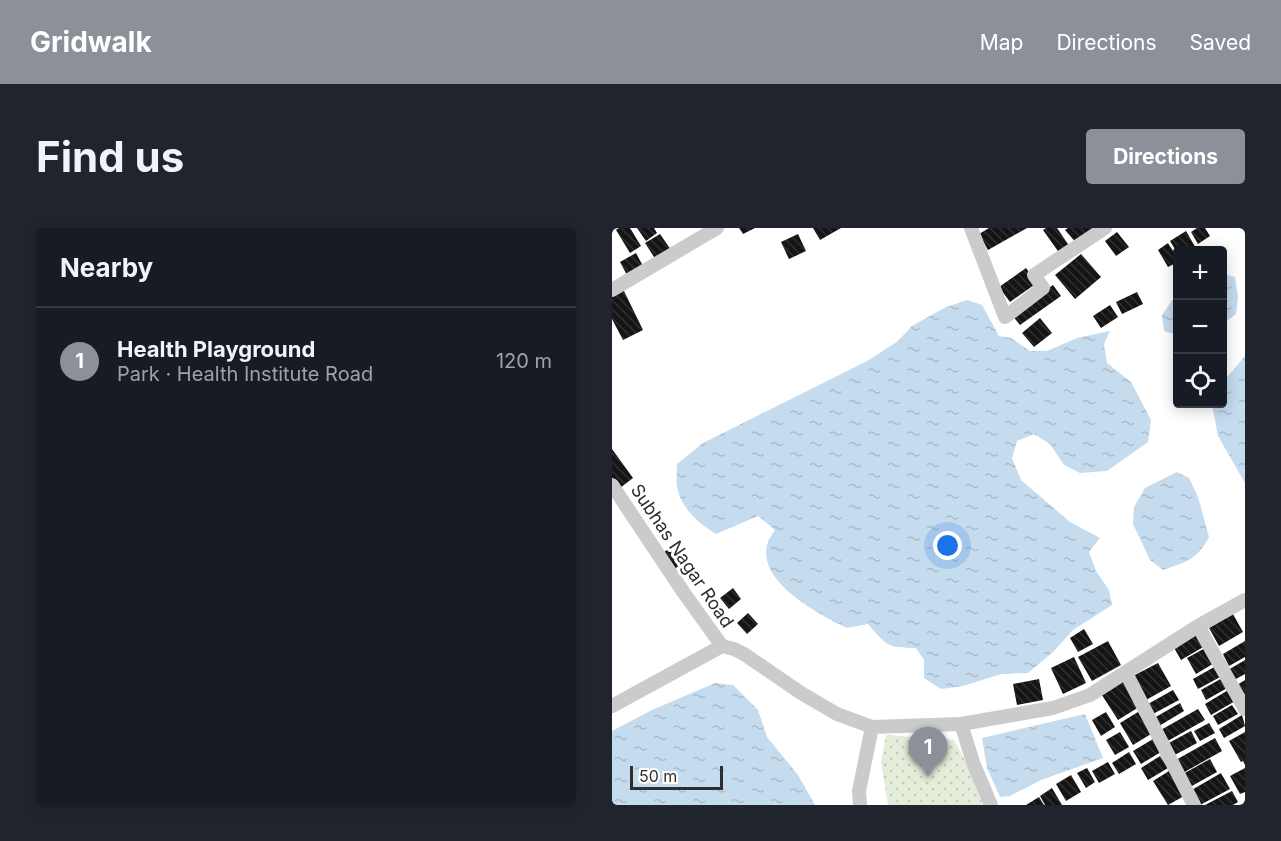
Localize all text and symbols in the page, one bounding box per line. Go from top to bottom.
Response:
text: Gridwalk [30,25,152,59]
text: Map [980,30,1023,55]
text: Directions [1056,30,1157,55]
text: Saved [1190,30,1251,55]
button: Directions [1086,129,1245,184]
text: Find us [36,131,184,182]
map controls [1173,246,1227,408]
button: + [1173,246,1227,300]
text: Nearby [60,252,153,283]
button: − [1173,300,1227,354]
text: Health Playground [117,336,315,362]
text: 1 [75,349,84,373]
text: 120 m [496,349,552,373]
button: locate [1173,354,1227,408]
text: Park · Health Institute Road [117,362,373,386]
street label: Subhas Nagar Road [627,480,738,631]
your location [933,531,962,560]
pin: 1 [908,728,948,777]
scale bar [630,763,723,790]
text: 50 m [639,766,677,786]

